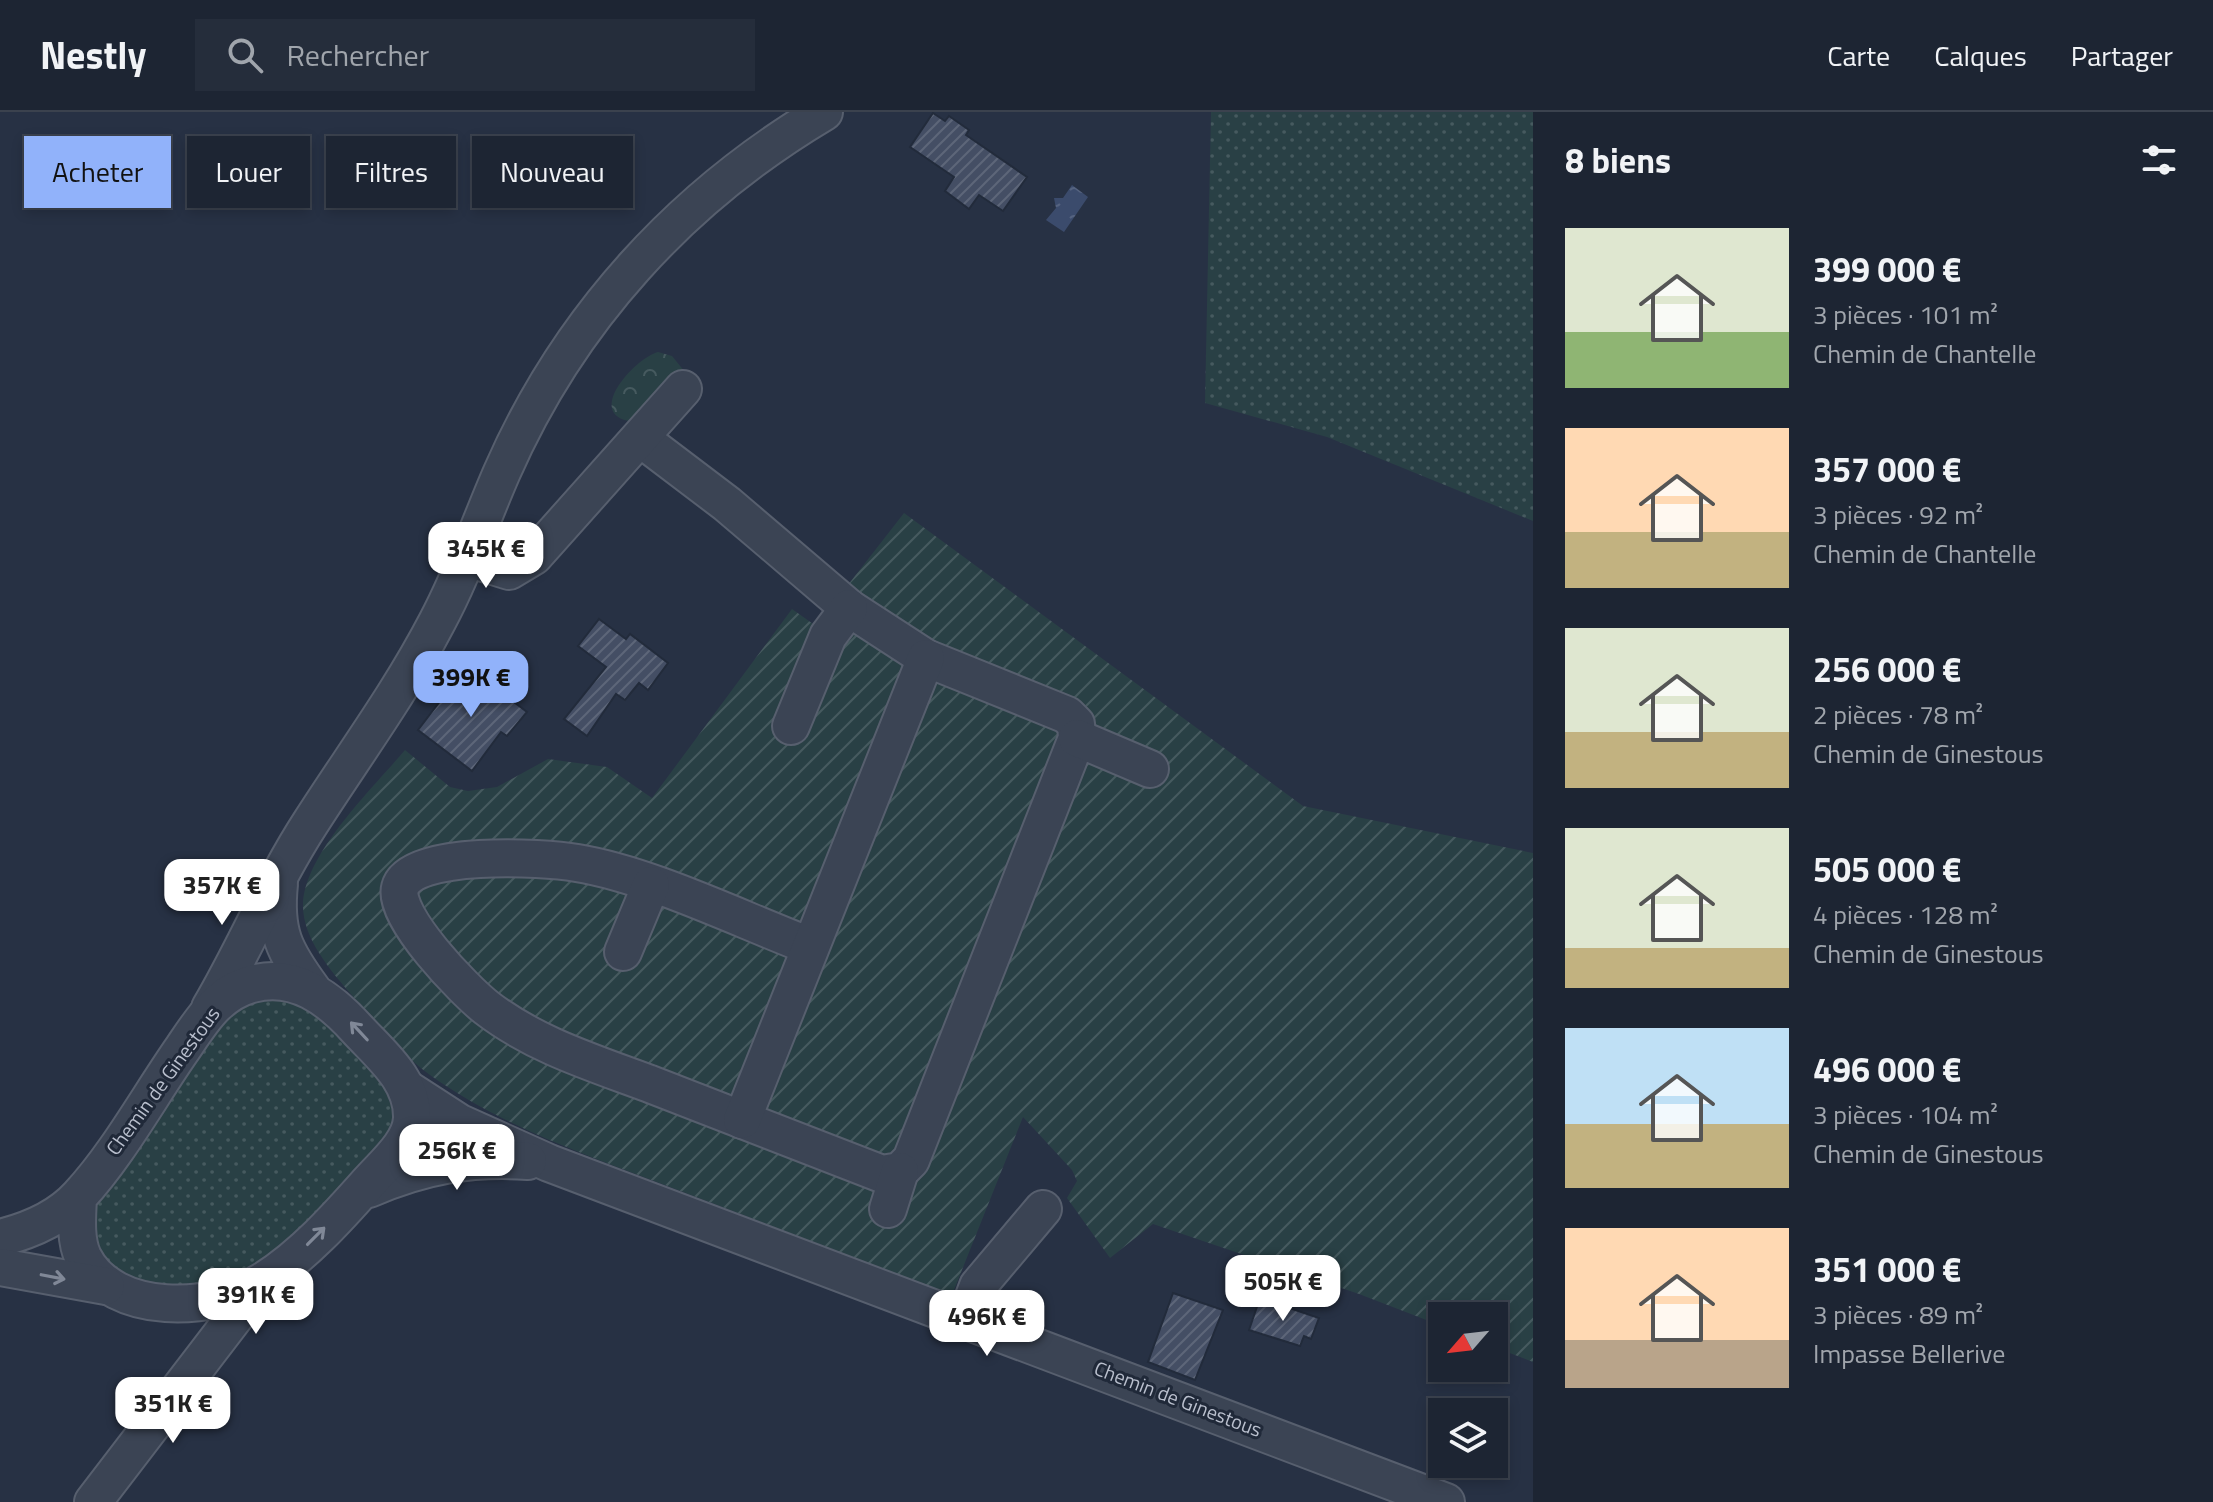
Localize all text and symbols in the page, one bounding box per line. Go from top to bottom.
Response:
search box [195,19,755,91]
text: Nestly [40,26,147,84]
text: Rechercher [287,32,429,78]
icon: search [223,33,267,77]
text: Carte [1827,34,1890,77]
text: Calques [1934,34,2027,77]
text: Partager [2071,34,2173,77]
text: 8 biens [1565,134,1671,186]
chip: Acheter [24,136,171,208]
chip: Louer [187,136,310,208]
chip: Filtres [326,136,456,208]
chip: Nouveau [472,136,633,208]
icon: filters [2137,138,2181,182]
text: 399 000 € [1813,243,1961,295]
icon: home [1629,260,1725,356]
text: 3 pièces · 101 m² [1813,295,1998,334]
text: Chemin de Chantelle [1813,334,2036,373]
text: 357 000 € [1813,443,1961,495]
icon: home [1629,460,1725,556]
text: 3 pièces · 92 m² [1813,495,1983,534]
pin: 345K € [421,522,551,590]
text: 345K € [446,528,526,567]
text: Chemin de Chantelle [1813,534,2036,573]
text: 256 000 € [1813,643,1961,695]
pin: 399K € [406,651,536,719]
text: 399K € [431,657,511,696]
icon: home [1629,660,1725,756]
text: 2 pièces · 78 m² [1813,695,1983,734]
text: Chemin de Ginestous [1813,734,2044,773]
text: 505 000 € [1813,843,1961,895]
pin: 357K € [157,859,287,927]
icon: home [1629,860,1725,956]
text: 357K € [182,865,262,904]
text: 4 pièces · 128 m² [1813,895,1998,934]
text: Chemin de Ginestous [1813,934,2044,973]
street label: Chemin de Ginestous [98,1000,227,1162]
one-way arrow [350,1021,369,1041]
text: 496 000 € [1813,1043,1961,1095]
icon: home [1629,1060,1725,1156]
text: 3 pièces · 104 m² [1813,1095,1998,1134]
pin: 256K € [392,1124,522,1192]
text: 256K € [417,1130,497,1169]
text: Chemin de Ginestous [1813,1134,2044,1173]
one-way arrow [306,1227,325,1246]
text: 351 000 € [1813,1243,1961,1295]
pin: 505K € [1218,1255,1348,1323]
icon: home [1629,1260,1725,1356]
text: 505K € [1243,1261,1323,1300]
pin: 391K € [191,1268,321,1336]
one-way arrow [40,1270,65,1285]
text: 391K € [216,1274,296,1313]
pin: 496K € [922,1290,1052,1358]
text: 3 pièces · 89 m² [1813,1295,1983,1334]
text: 496K € [947,1296,1027,1335]
north arrow [1428,1302,1508,1382]
map controls [1428,1302,1508,1478]
text: Impasse Bellerive [1813,1334,2005,1373]
street label: Chemin de Ginestous [1090,1352,1267,1445]
pin: 351K € [108,1377,238,1445]
text: 351K € [133,1383,213,1422]
button: layers [1428,1398,1508,1478]

